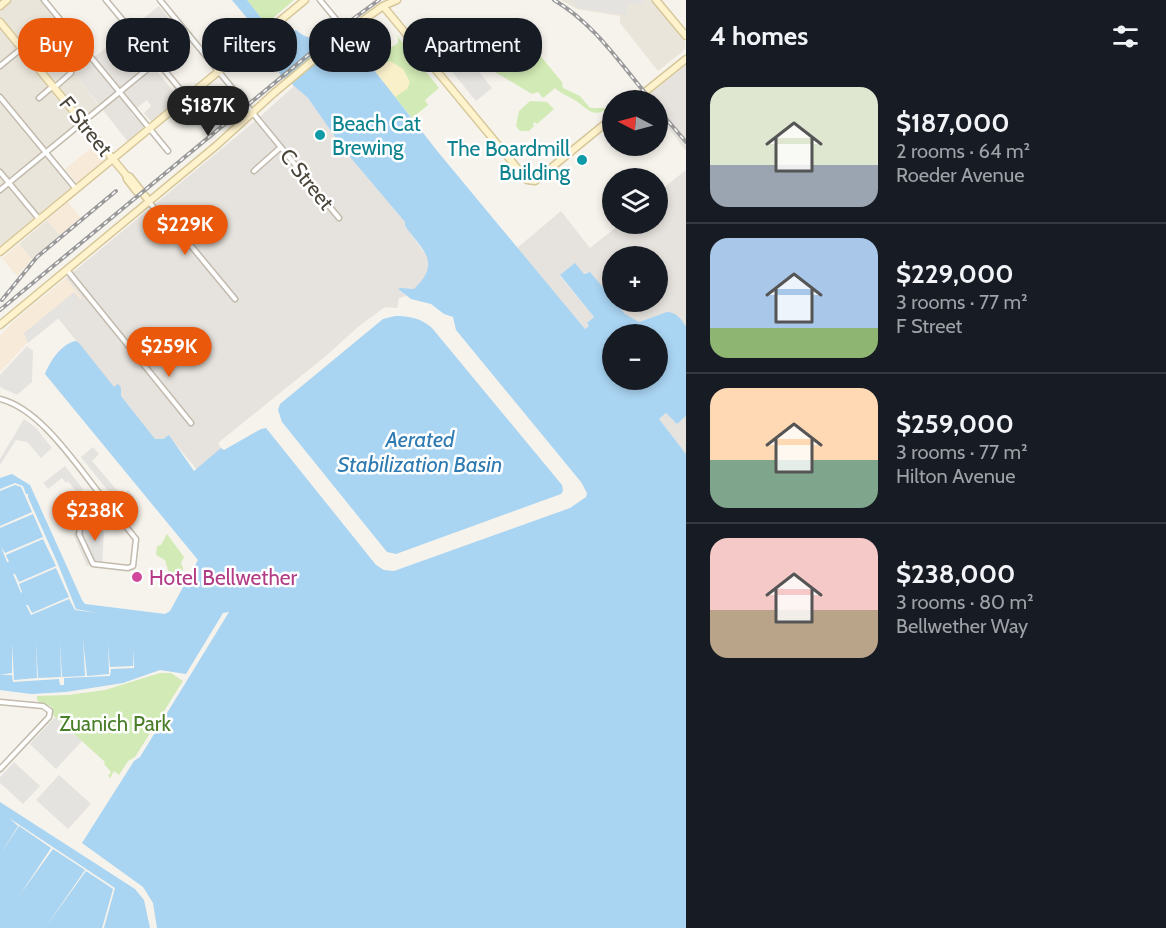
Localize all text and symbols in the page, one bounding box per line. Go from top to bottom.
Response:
chip: Buy [18,18,94,72]
chip: Rent [106,18,190,72]
chip: Filters [202,18,297,72]
chip: New [309,18,391,72]
chip: Apartment [403,18,542,72]
text: 4 homes [710,20,808,52]
icon: filters [1109,20,1142,53]
pin: $187K [166,86,250,137]
north arrow [602,90,668,156]
map controls [602,90,668,390]
street label: F Street [54,91,118,161]
text: $187K [181,93,235,117]
text: $187,000 [896,107,1010,139]
place label: Beach Cat Brewing [332,111,421,160]
icon: home [758,111,830,183]
marker: Beach Cat Brewing [313,128,327,142]
place label: The Boardmill Building [447,136,571,185]
text: 2 rooms · 64 m² [896,139,1030,163]
street label: C Street [275,143,339,215]
marker: The Boardmill Building [575,153,589,167]
text: Roeder Avenue [896,163,1025,187]
button: layers [602,168,668,234]
pin: $229K [143,205,227,256]
text: $229K [157,212,213,236]
button: + [602,246,668,312]
text: $229,000 [896,258,1014,290]
icon: home [758,262,830,334]
text: 3 rooms · 77 m² [896,290,1028,314]
text: F Street [896,314,962,338]
button: − [602,324,668,390]
pin: $259K [127,327,211,378]
text: $259K [141,334,197,358]
text: $259,000 [896,408,1014,440]
icon: home [758,412,830,484]
water label: Aerated Stabilization Basin [338,426,502,478]
text: 3 rooms · 77 m² [896,440,1028,464]
text: Hilton Avenue [896,464,1016,488]
pin: $238K [53,491,137,542]
text: $238K [66,498,124,522]
text: $238,000 [896,558,1015,590]
icon: home [758,562,830,634]
place label: Hotel Bellwether [149,565,298,590]
marker: Hotel Bellwether [130,570,144,584]
text: 3 rooms · 80 m² [896,590,1034,614]
text: Bellwether Way [896,614,1028,638]
park label: Zuanich Park [59,711,171,736]

